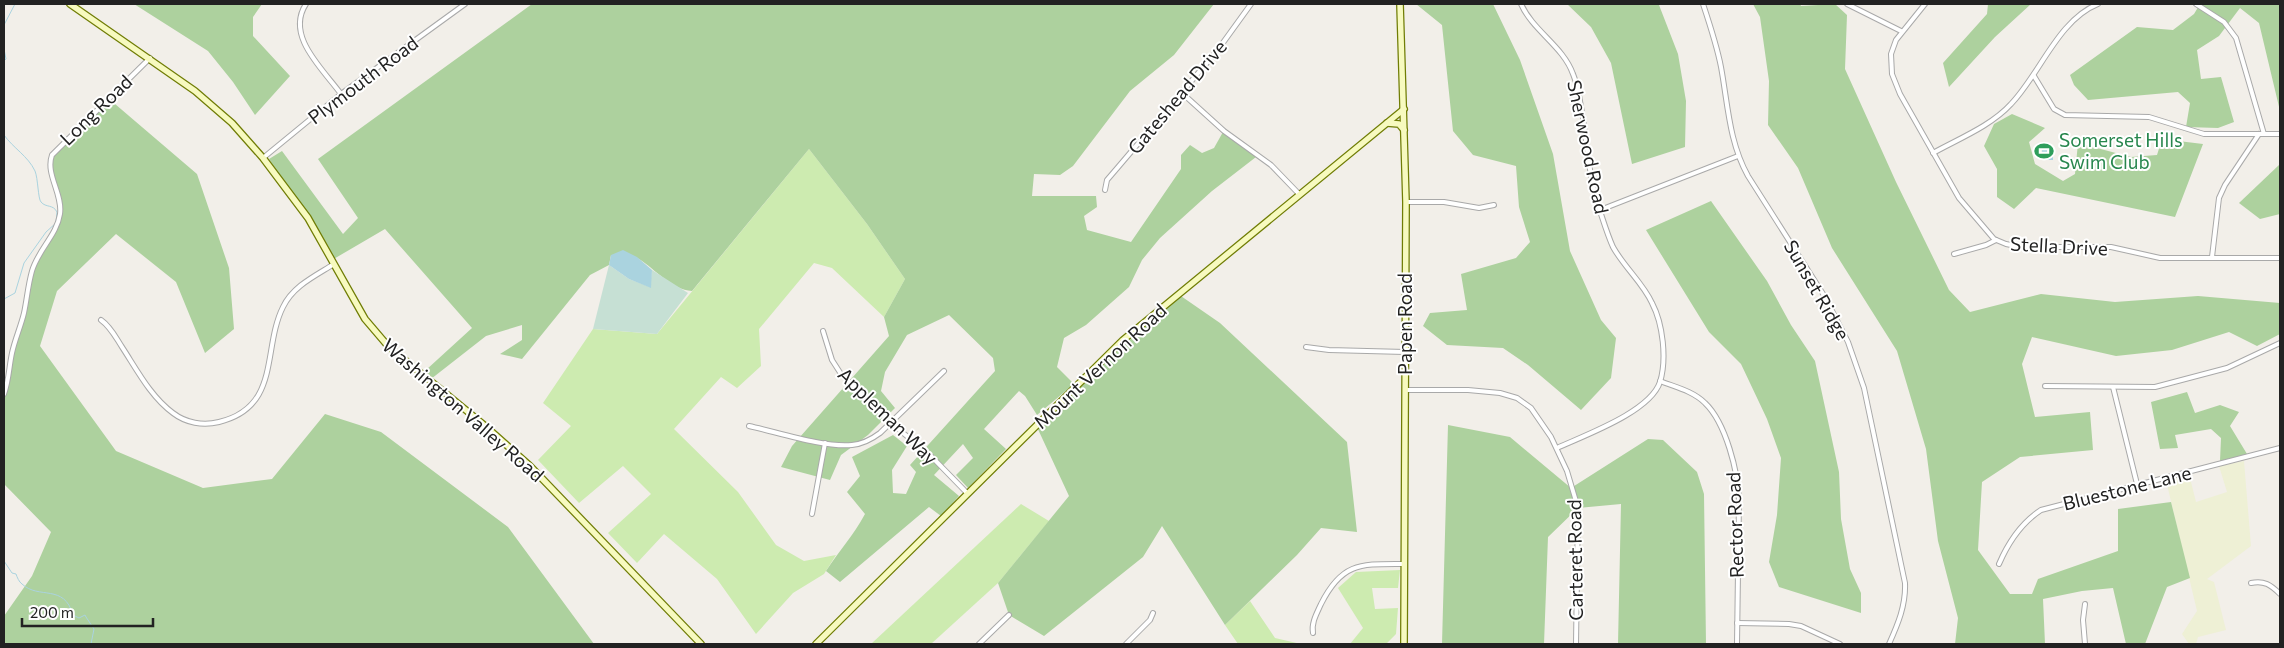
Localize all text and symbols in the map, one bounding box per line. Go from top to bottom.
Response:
street label: Plymouth Road [303,31,422,128]
street label: Gateshead Drive [1122,35,1231,158]
street label: Long Road [55,70,137,150]
street label: Sherwood Road [1563,78,1614,216]
place label: Somerset Hills Swim Club [2059,128,2183,173]
sports icon: Somerset Hills Swim Club [2033,140,2055,162]
street label: Stella Drive [2010,231,2108,260]
street label: Sunset Ridge [1780,236,1855,344]
street label: Papen Road [1393,273,1416,375]
street label: Mount Vernon Road [1029,298,1171,433]
street label: Washington Valley Road [378,333,549,486]
street label: Appleman Way [834,362,943,469]
street label: Bluestone Lane [2060,460,2194,515]
street label: Rector Road [1721,472,1748,578]
street label: Carteret Road [1562,499,1587,621]
scale bar [22,596,154,628]
text: 200 m [30,603,74,621]

